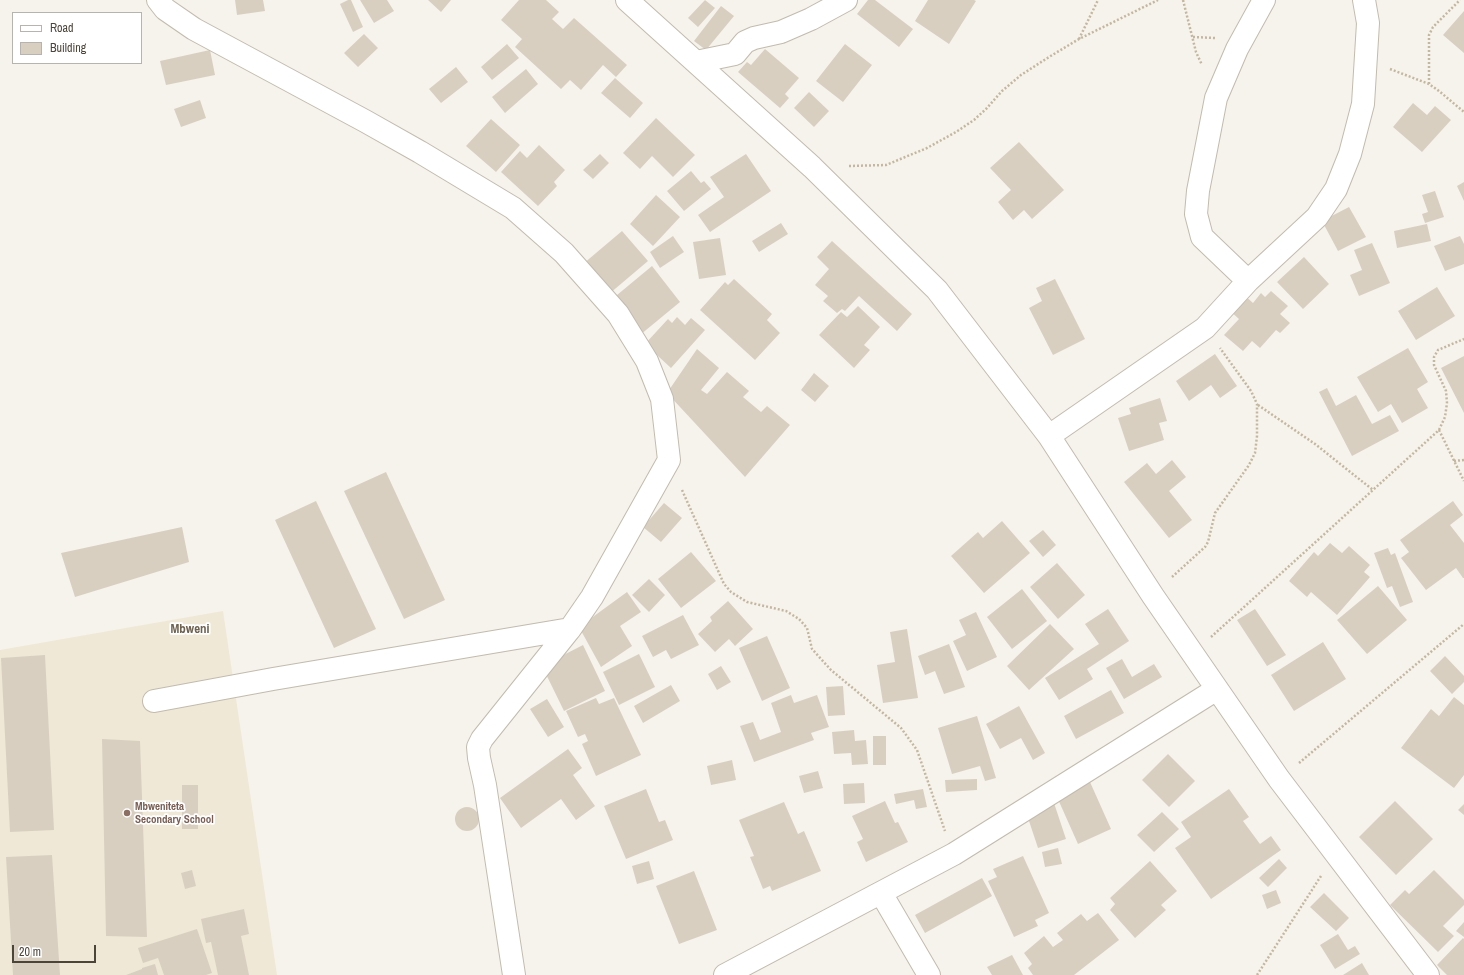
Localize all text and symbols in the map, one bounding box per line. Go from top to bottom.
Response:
legend [12,12,142,64]
text: Road [50,20,74,36]
text: Building [50,40,86,56]
district label: Mbweni [170,622,210,638]
place label: Mbweniteta Secondary School [135,800,214,826]
marker: Mbweniteta Secondary School [122,808,132,818]
scale bar [14,937,98,963]
text: 20 m [19,944,41,960]

